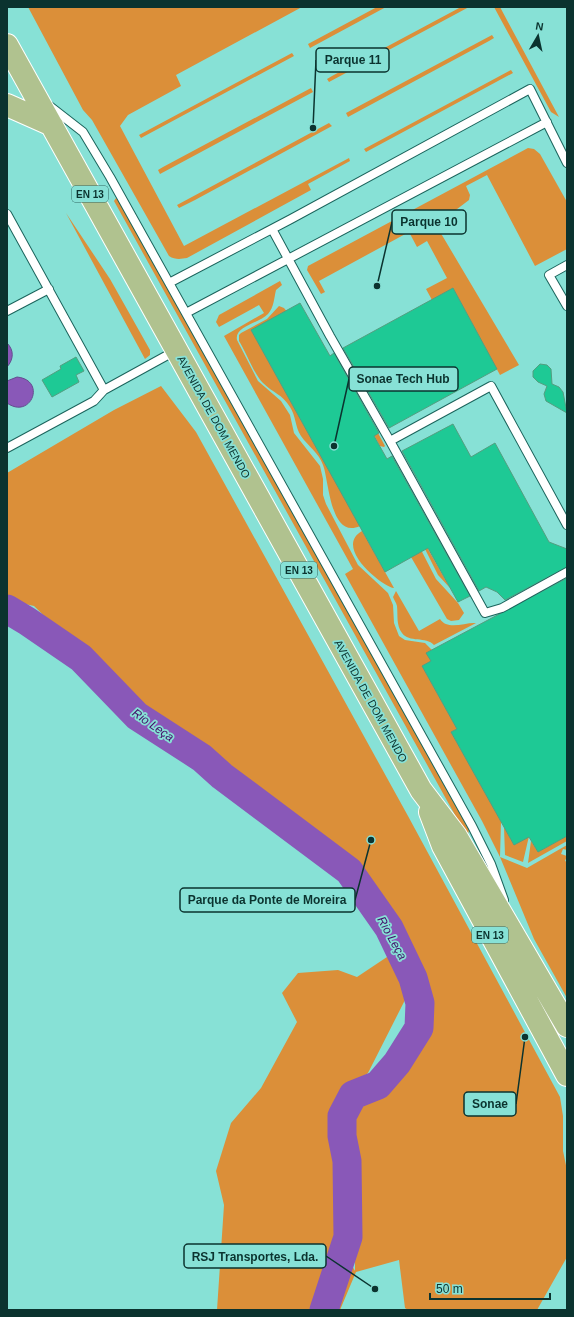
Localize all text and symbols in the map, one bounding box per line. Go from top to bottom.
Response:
north arrow [518,16,558,56]
text: N [535,20,544,33]
callout: Parque 11 [316,48,389,72]
text: Parque 11 [325,53,382,67]
road number: EN 13 [72,186,108,202]
callout: Parque 10 [392,210,466,234]
text: Parque 10 [400,215,458,229]
street label: AVENIDA DE DOM MENDO [175,354,253,481]
callout: Sonae Tech Hub [349,367,458,391]
text: Sonae Tech Hub [356,372,450,386]
road number: EN 13 [281,562,317,578]
street label: AVENIDA DE DOM MENDO [332,638,410,765]
water label: Rio Leça [130,706,177,744]
callout: Parque da Ponte de Moreira [180,888,355,912]
text: Parque da Ponte de Moreira [188,893,347,907]
water label: Rio Leça [374,914,410,962]
road number: EN 13 [472,927,508,943]
callout: Sonae [464,1092,516,1116]
text: Sonae [472,1097,508,1111]
callout: RSJ Transportes, Lda. [184,1244,326,1268]
text: RSJ Transportes, Lda. [192,1250,318,1264]
scale bar [430,1275,550,1301]
text: 50 m [436,1282,463,1296]

